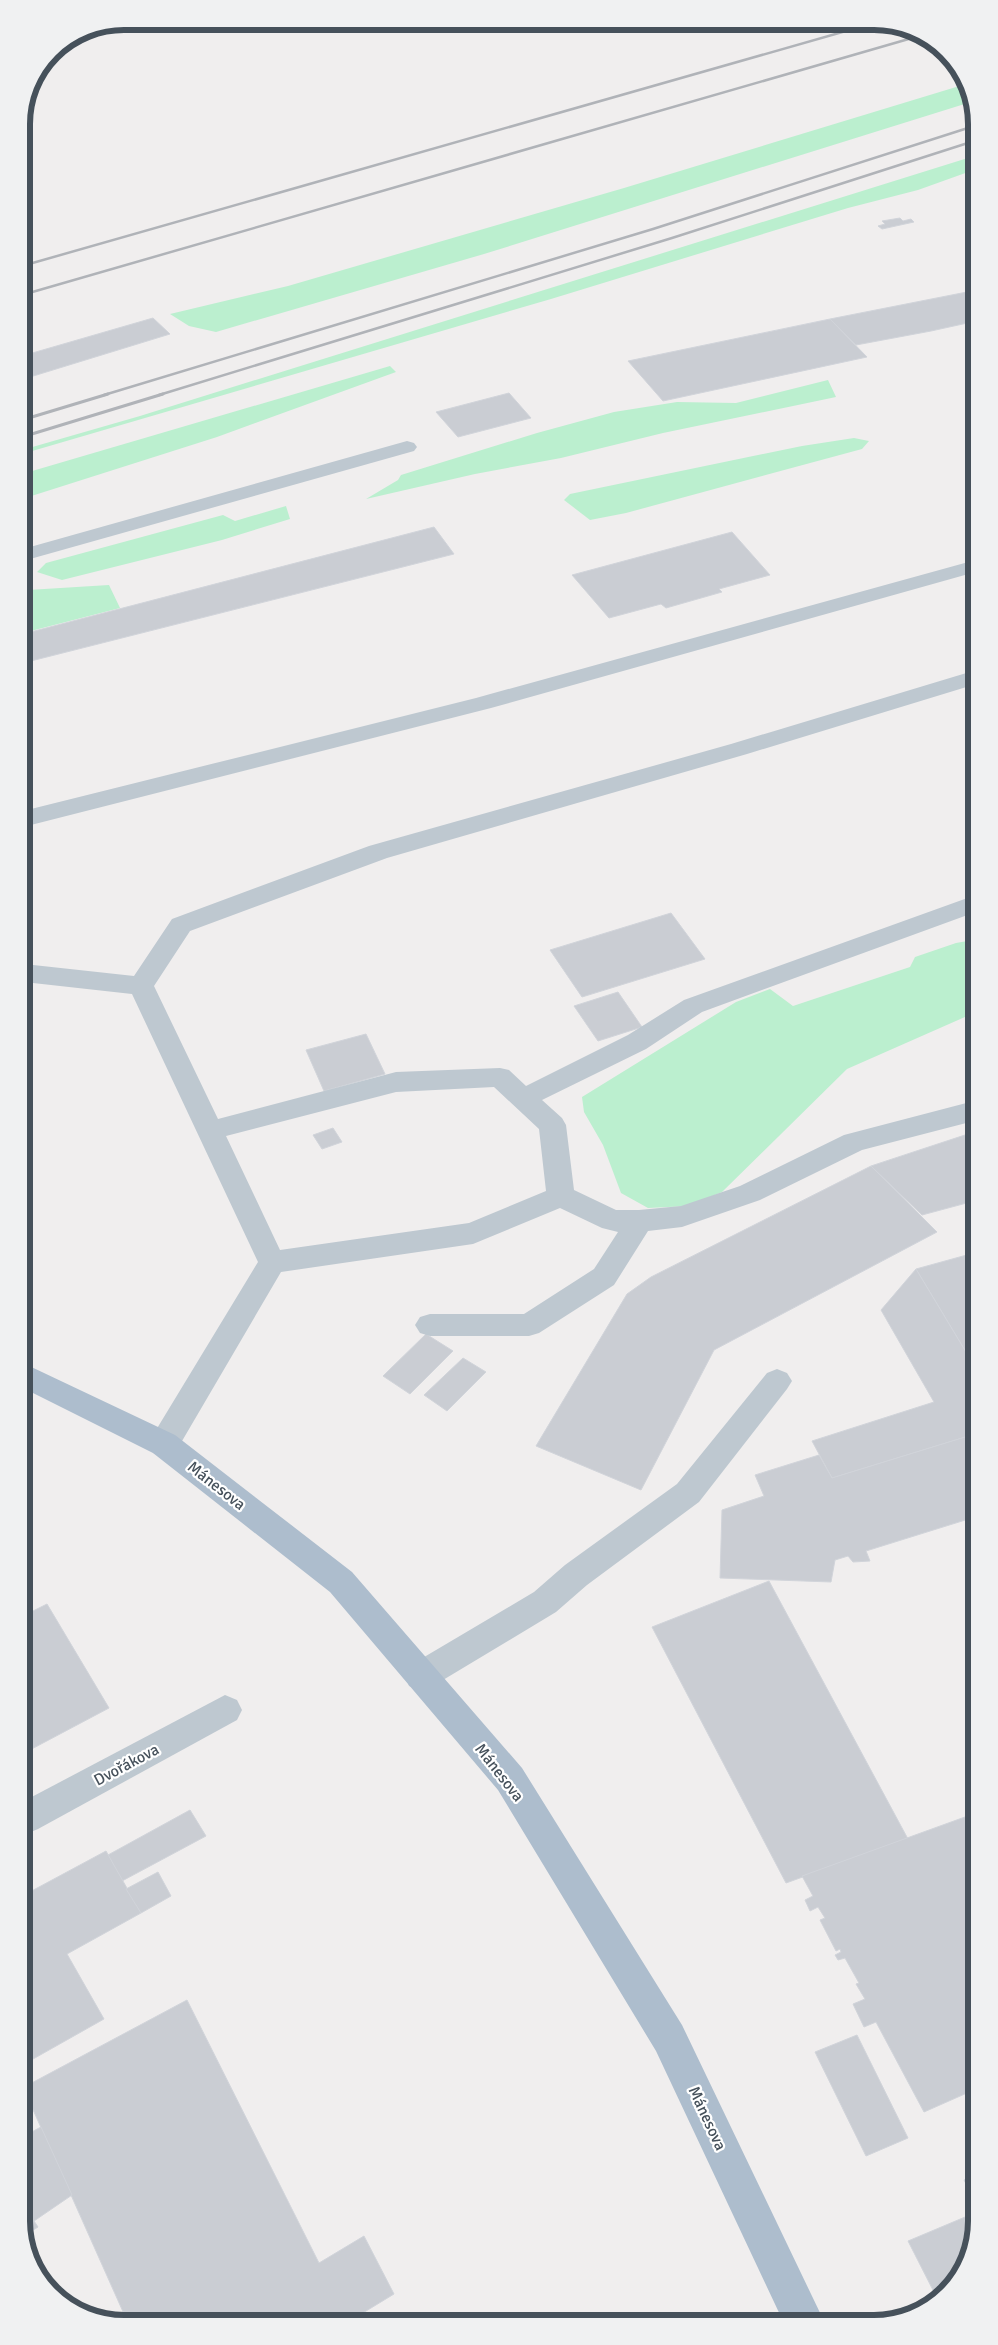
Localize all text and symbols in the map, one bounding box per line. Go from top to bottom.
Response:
street label: Mánesova [183,1457,249,1515]
street label: Dvořákova [90,1739,162,1790]
street label: Mánesova [470,1740,528,1806]
street label: Mánesova [684,2083,731,2154]

